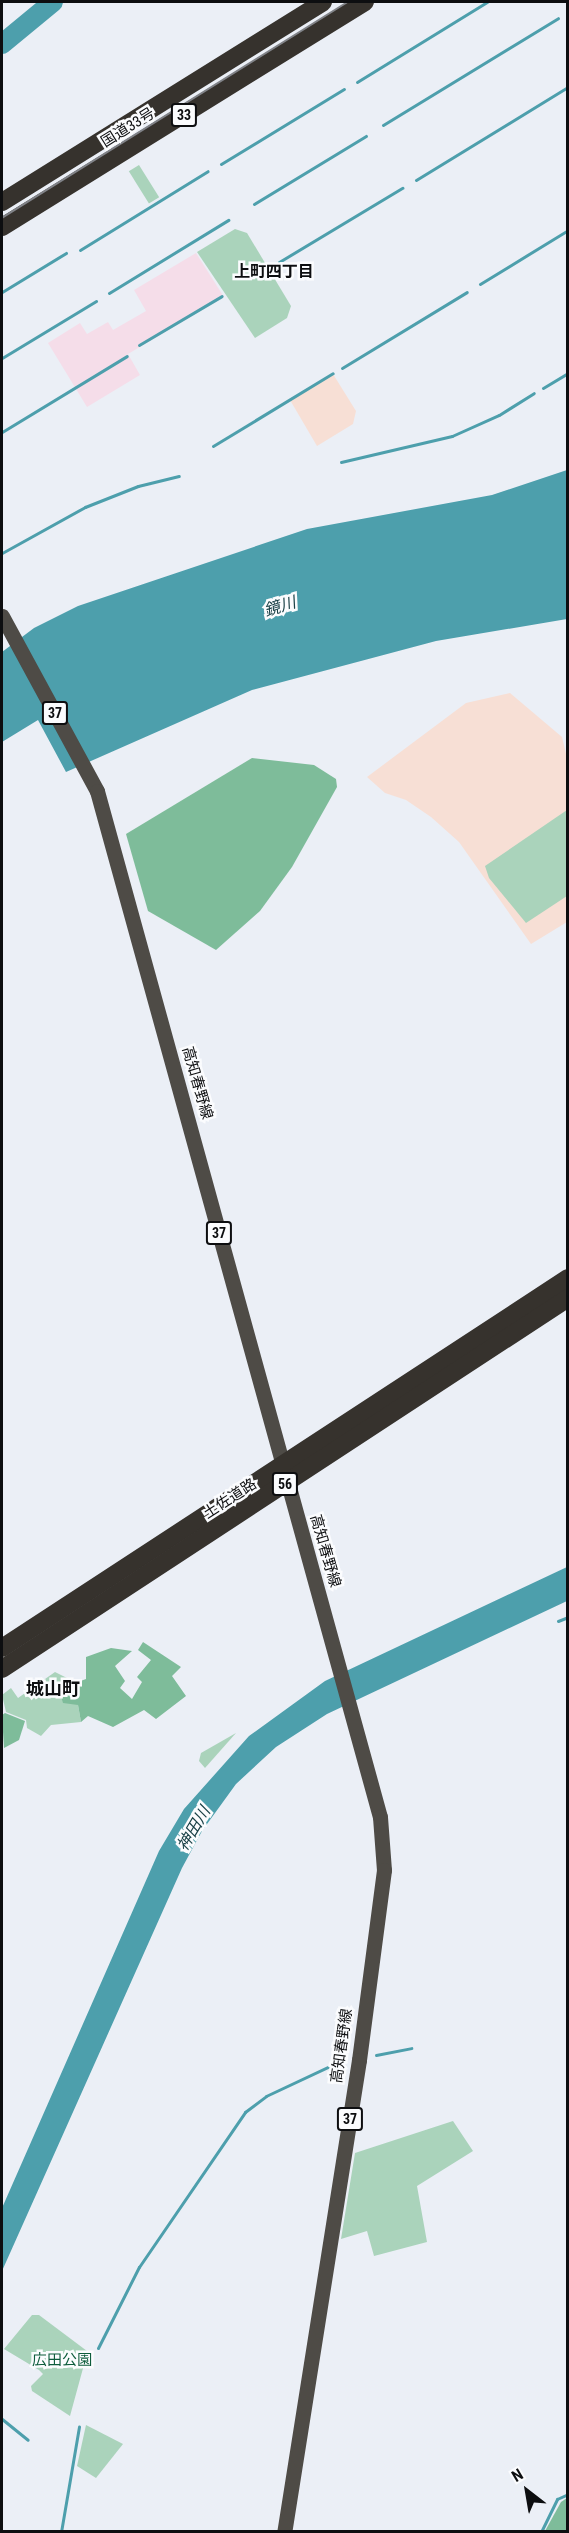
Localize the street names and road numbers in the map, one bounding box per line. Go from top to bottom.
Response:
road number: 33 [170,104,198,126]
street label: 国道33号 [98,105,158,151]
road number: 37 [42,702,68,724]
street label: 高知春野線 [178,1044,216,1122]
road number: 37 [206,1222,232,1244]
road number: 56 [272,1473,298,1495]
street label: 土佐道路 [200,1475,260,1523]
street label: 高知春野線 [306,1512,344,1590]
street label: 高知春野線 [328,2008,356,2084]
road number: 37 [336,2108,364,2130]

